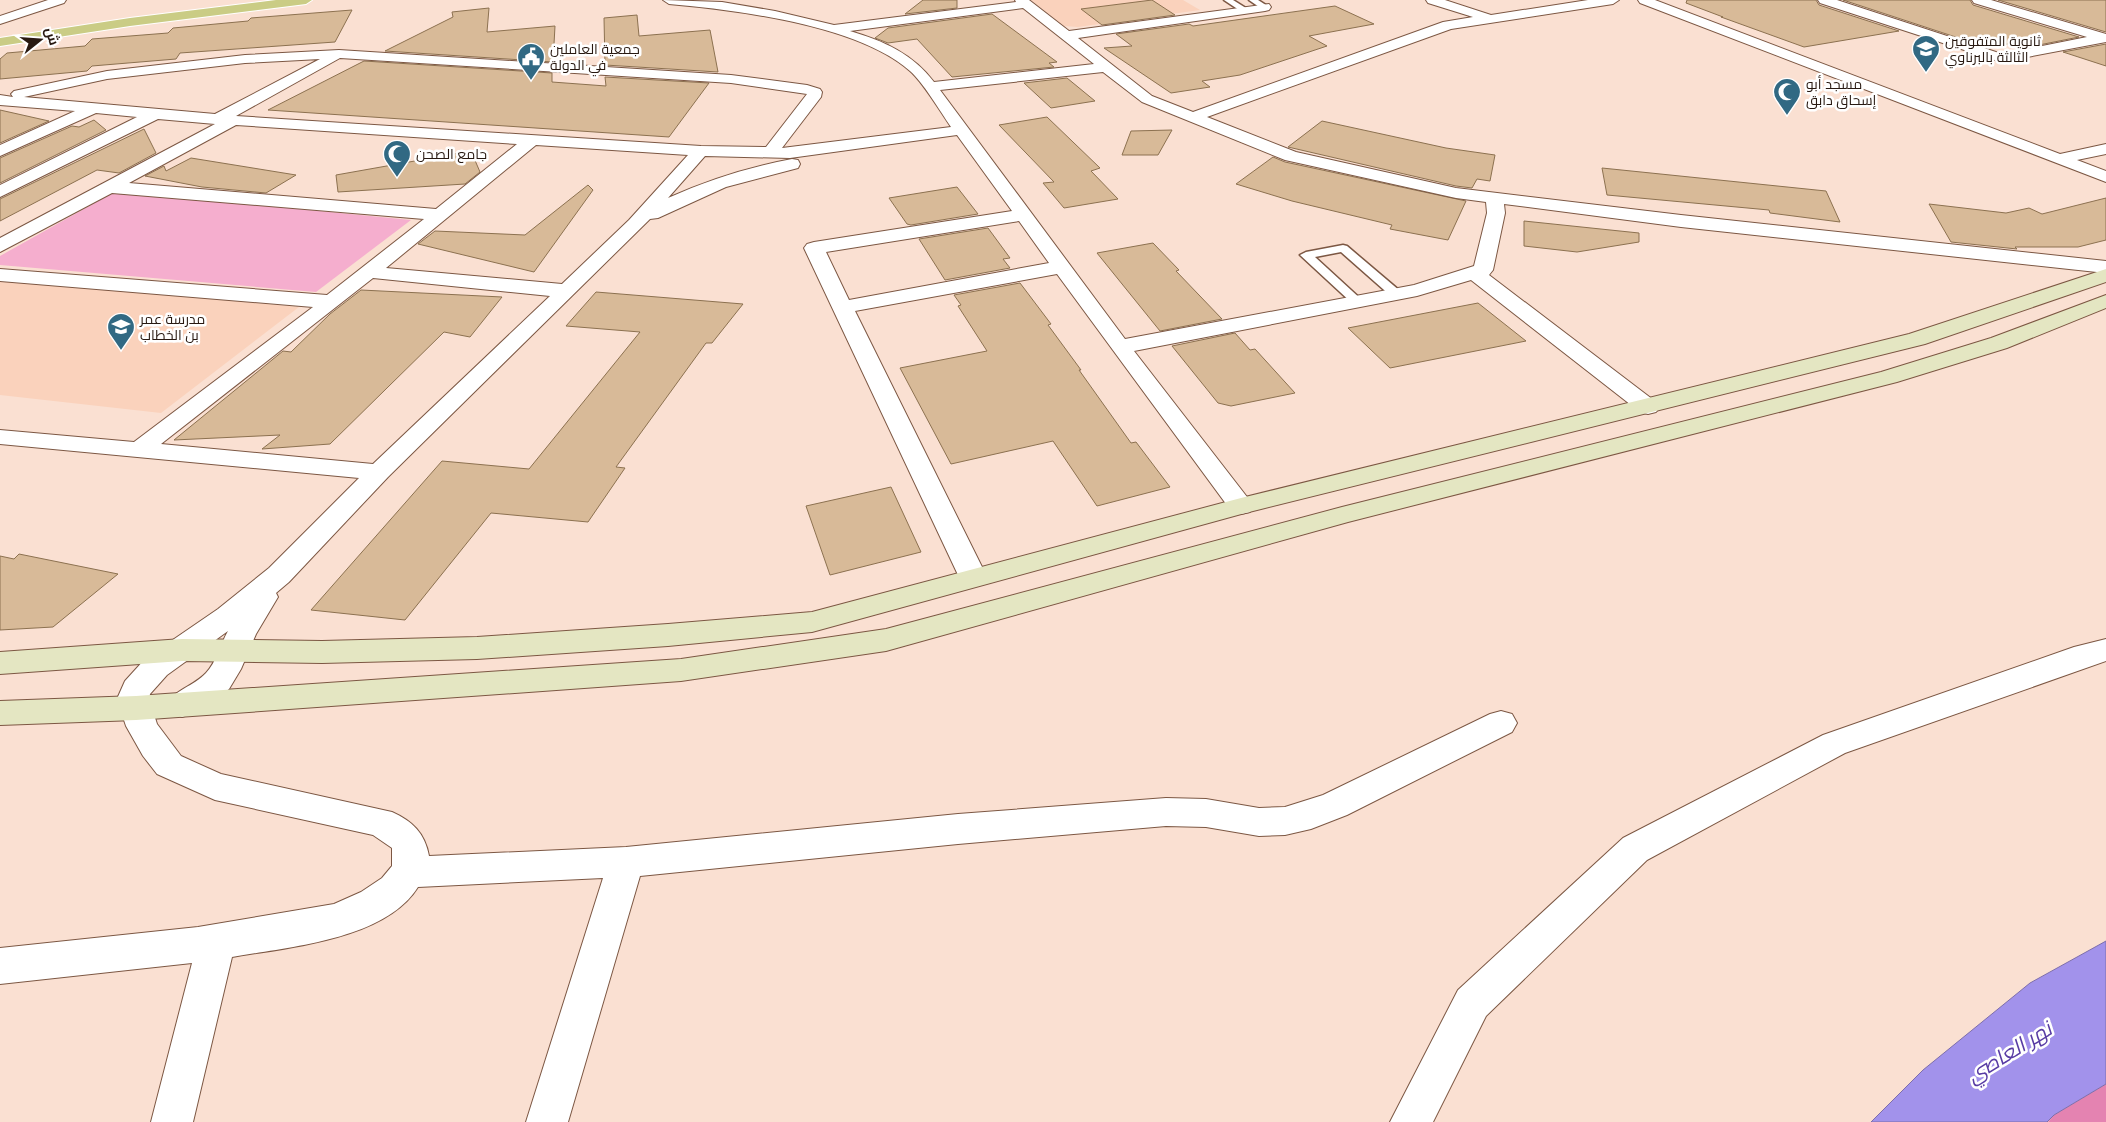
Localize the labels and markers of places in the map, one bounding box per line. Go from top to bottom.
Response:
place label: ثانوية المتفوقين الثالثة بالبرناوي [1945,33,2041,69]
school or university icon: ثانوية المتفوقين الثالثة بالبرناوي [1911,34,1941,73]
place label: جمعية العاملين في الدولة [550,41,640,77]
public building icon: جمعية العاملين في الدولة [516,42,546,81]
place label: مسجد أبو إسحاق دابق [1806,75,1877,109]
mosque icon: مسجد أبو إسحاق دابق [1772,77,1802,116]
mosque icon: جامع الصحن [382,139,412,178]
place label: جامع الصحن [416,146,487,163]
place label: مدرسة عمر بن الخطاب [139,311,205,343]
school or university icon: مدرسة عمر بن الخطاب [106,312,136,351]

